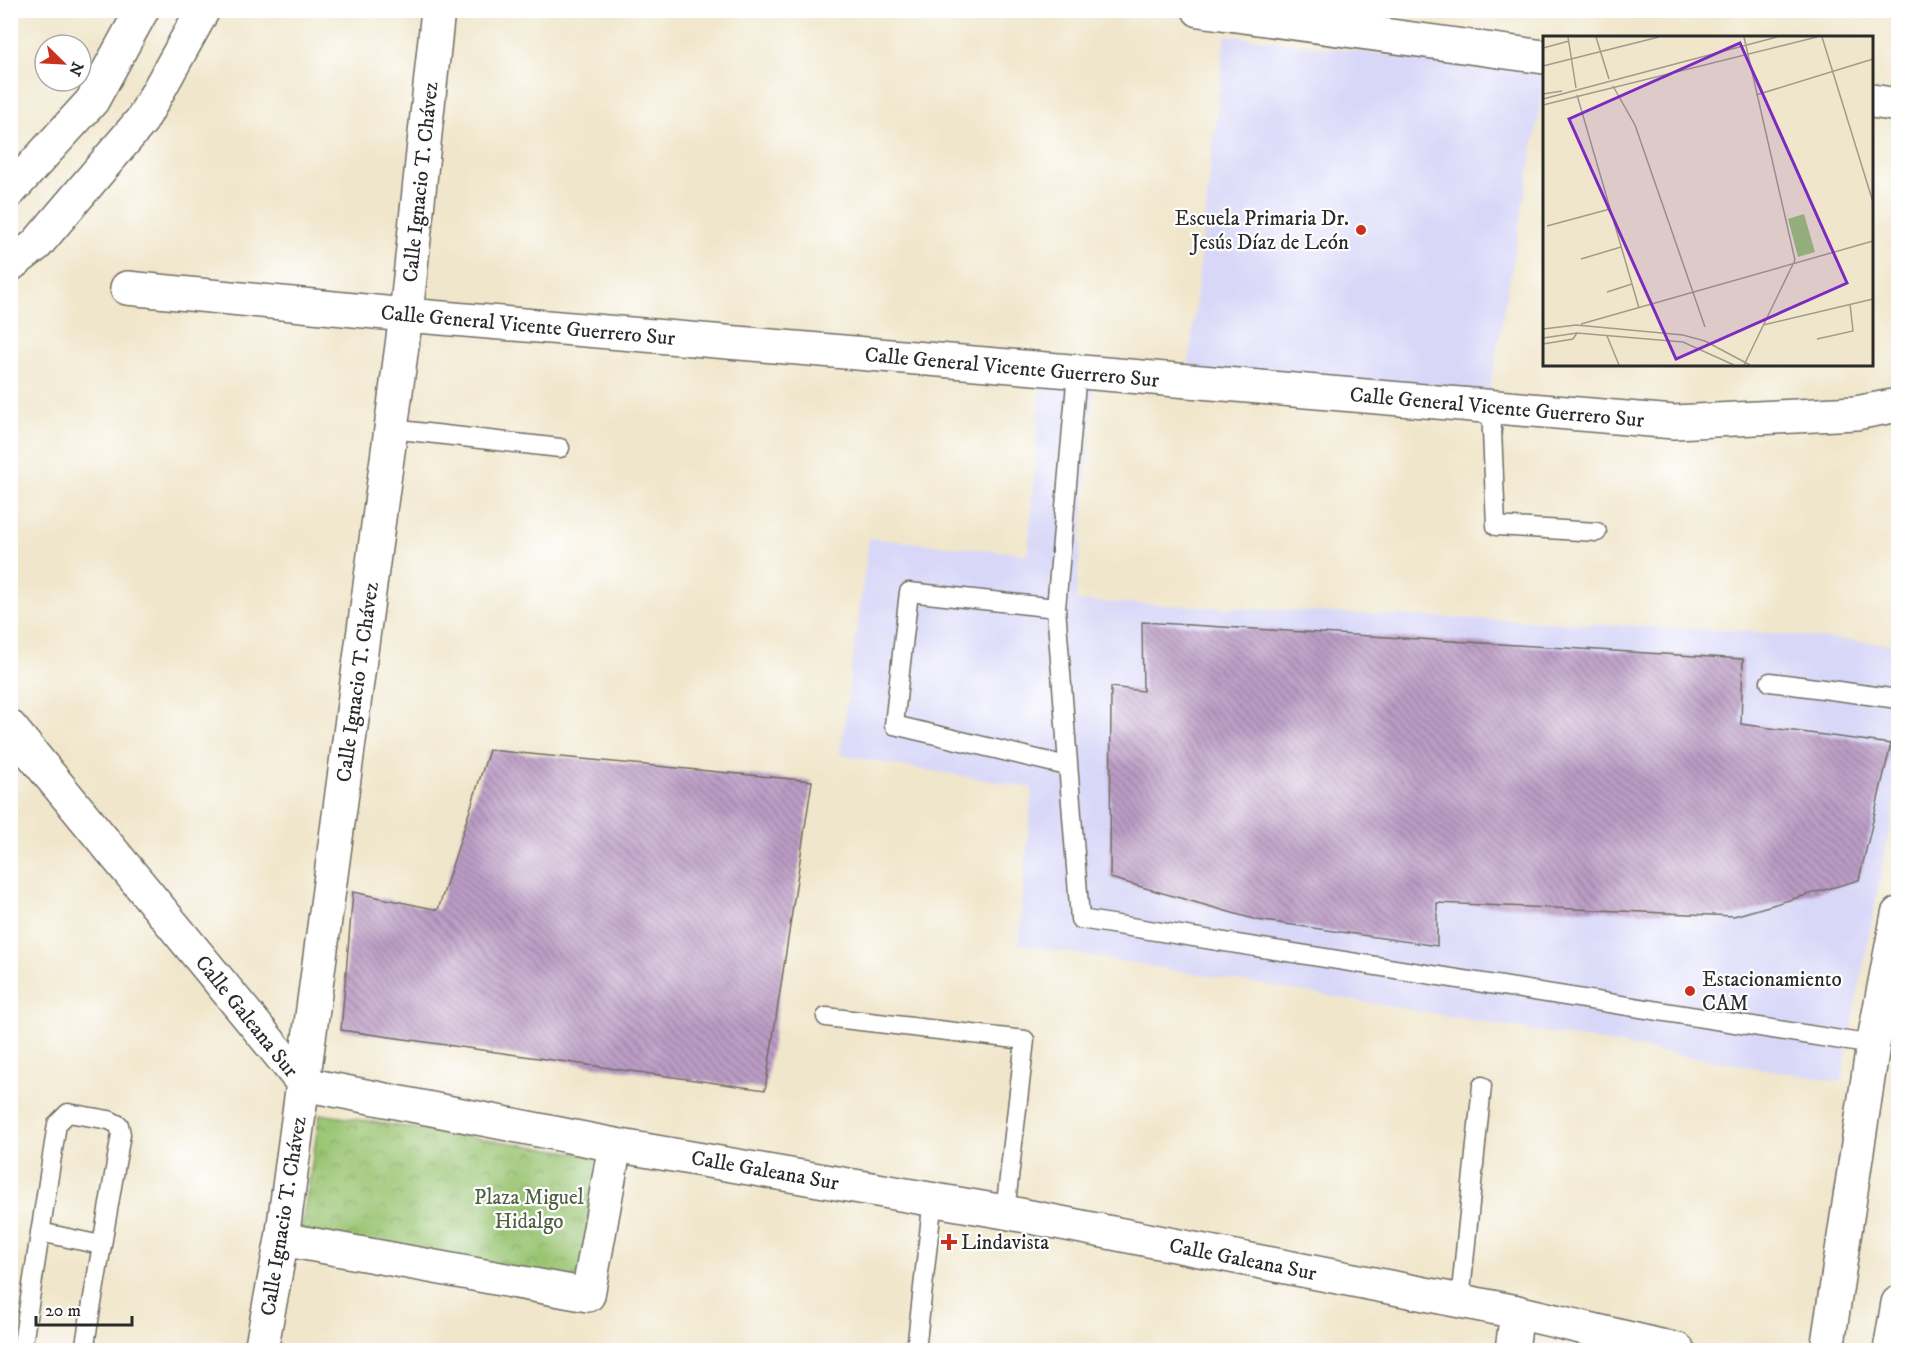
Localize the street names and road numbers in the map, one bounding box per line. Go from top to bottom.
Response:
street label: Calle Ignacio T. Chávez [398,80,444,284]
street label: Calle General Vicente Guerrero Sur [380,300,676,352]
street label: Calle General Vicente Guerrero Sur [864,342,1160,394]
street label: Calle General Vicente Guerrero Sur [1349,382,1645,434]
street label: Calle Ignacio T. Chávez [331,580,385,784]
street label: Calle Galeana Sur [189,950,303,1083]
street label: Calle Ignacio T. Chávez [255,1114,313,1318]
street label: Calle Galeana Sur [689,1145,841,1197]
street label: Calle Galeana Sur [1167,1233,1319,1287]

